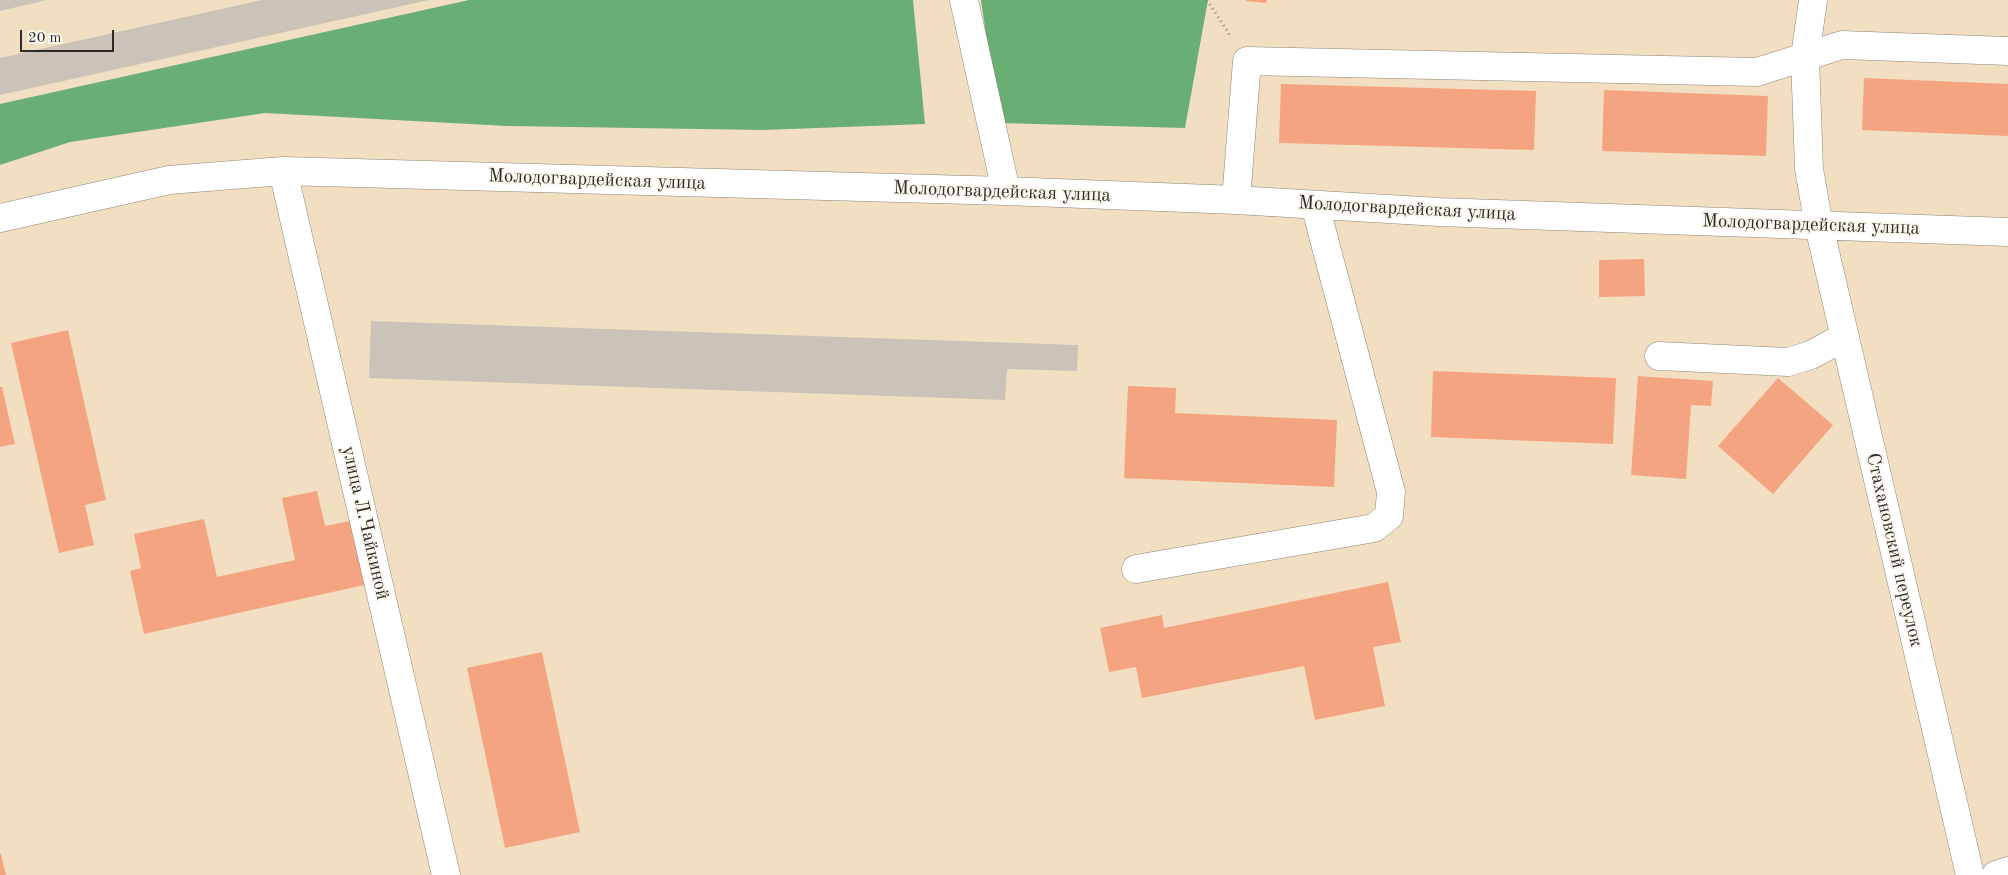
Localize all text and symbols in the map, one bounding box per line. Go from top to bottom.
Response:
scale bar [22,20,116,52]
text: 20 m [28,31,62,46]
street label: Молодогвардейская улица [488,165,706,195]
street label: Молодогвардейская улица [893,177,1111,207]
street label: Молодогвардейская улица [1298,192,1516,226]
street label: Молодогвардейская улица [1702,210,1920,240]
street label: улица Л.Чайкиной [336,444,394,602]
street label: Стахановский переулок [1861,451,1927,649]

